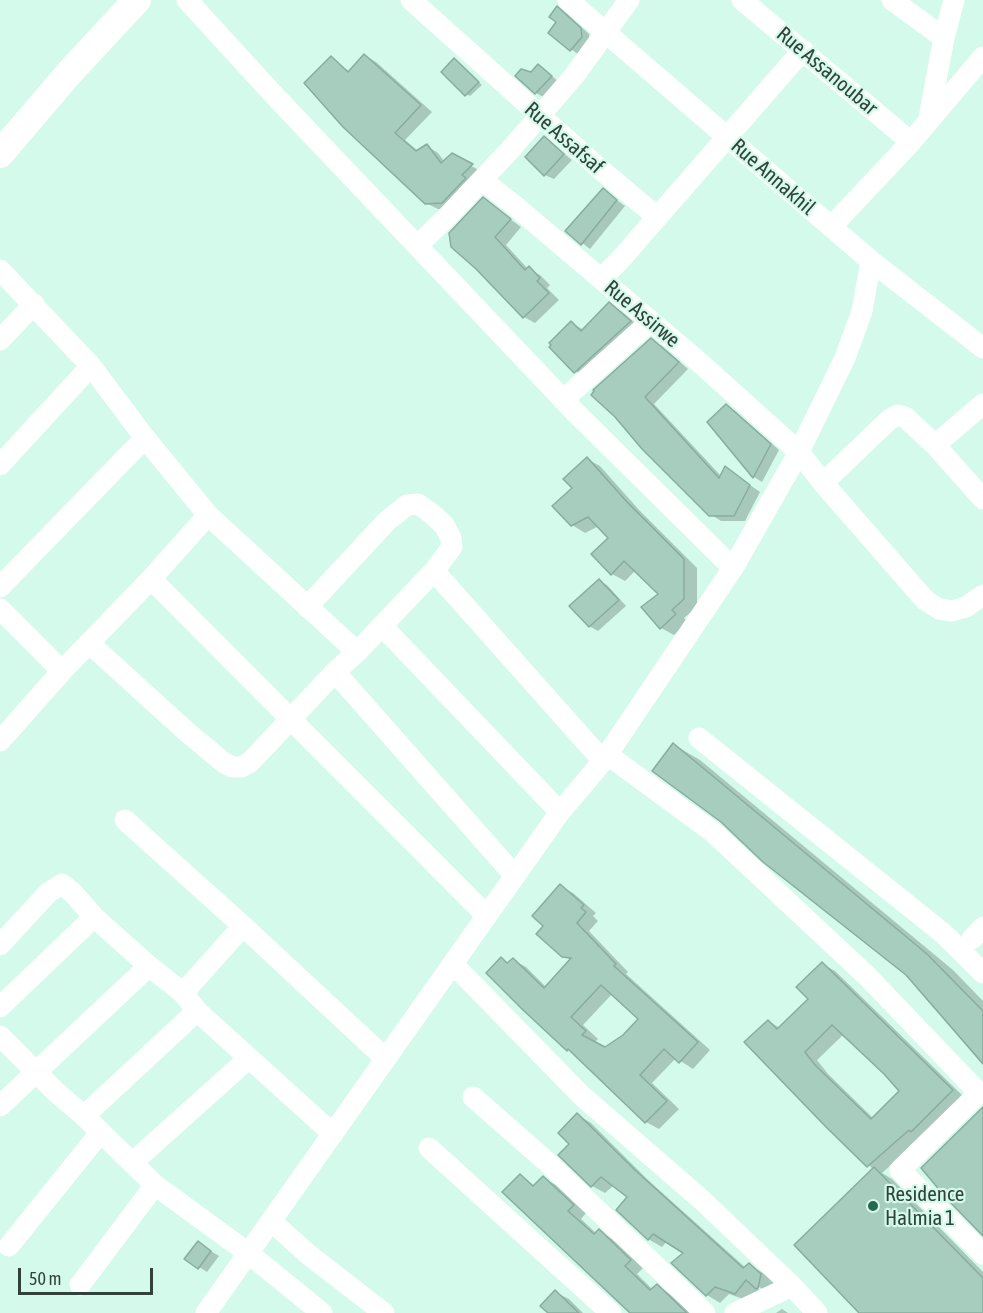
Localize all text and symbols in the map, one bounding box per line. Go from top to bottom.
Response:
street label: Rue Assanoubar [771,21,883,121]
street label: Rue Assafsaf [519,97,609,179]
street label: Rue Annakhil [726,134,820,220]
street label: Rue Assirwe [599,275,685,353]
place label: Residence Halmia 1 [885,1181,964,1231]
marker: Residence Halmia 1 [866,1199,880,1213]
scale bar [21,1256,156,1294]
text: 50 m [29,1268,61,1289]

